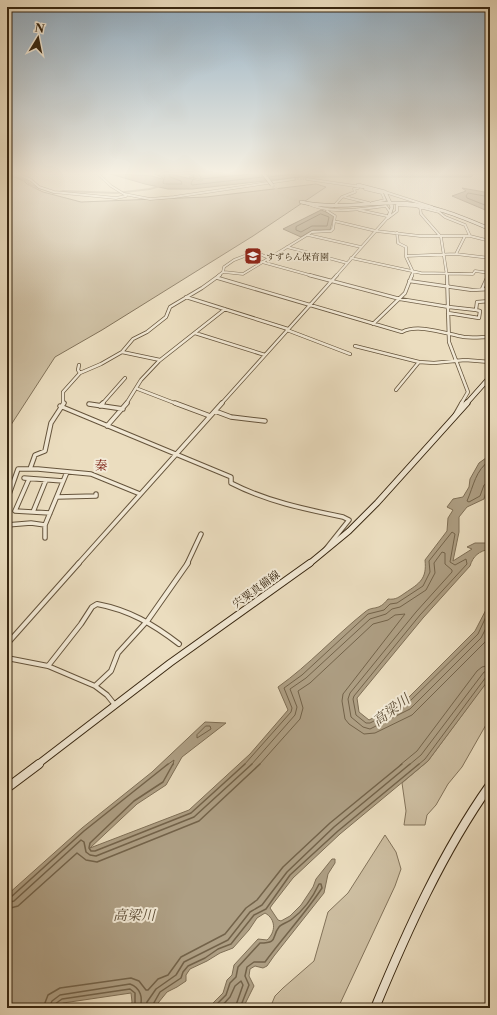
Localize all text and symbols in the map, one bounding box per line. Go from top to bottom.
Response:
north arrow [18,18,58,58]
text: N [34,20,46,36]
school or university icon: すずらん保育園 [243,246,263,266]
place label: すずらん保育園 [266,251,329,262]
district label: 秦 [94,457,108,473]
street label: 宍粟真備線 [230,567,282,611]
water label: 高梁川 [369,689,415,730]
water label: 高梁川 [113,906,157,924]

